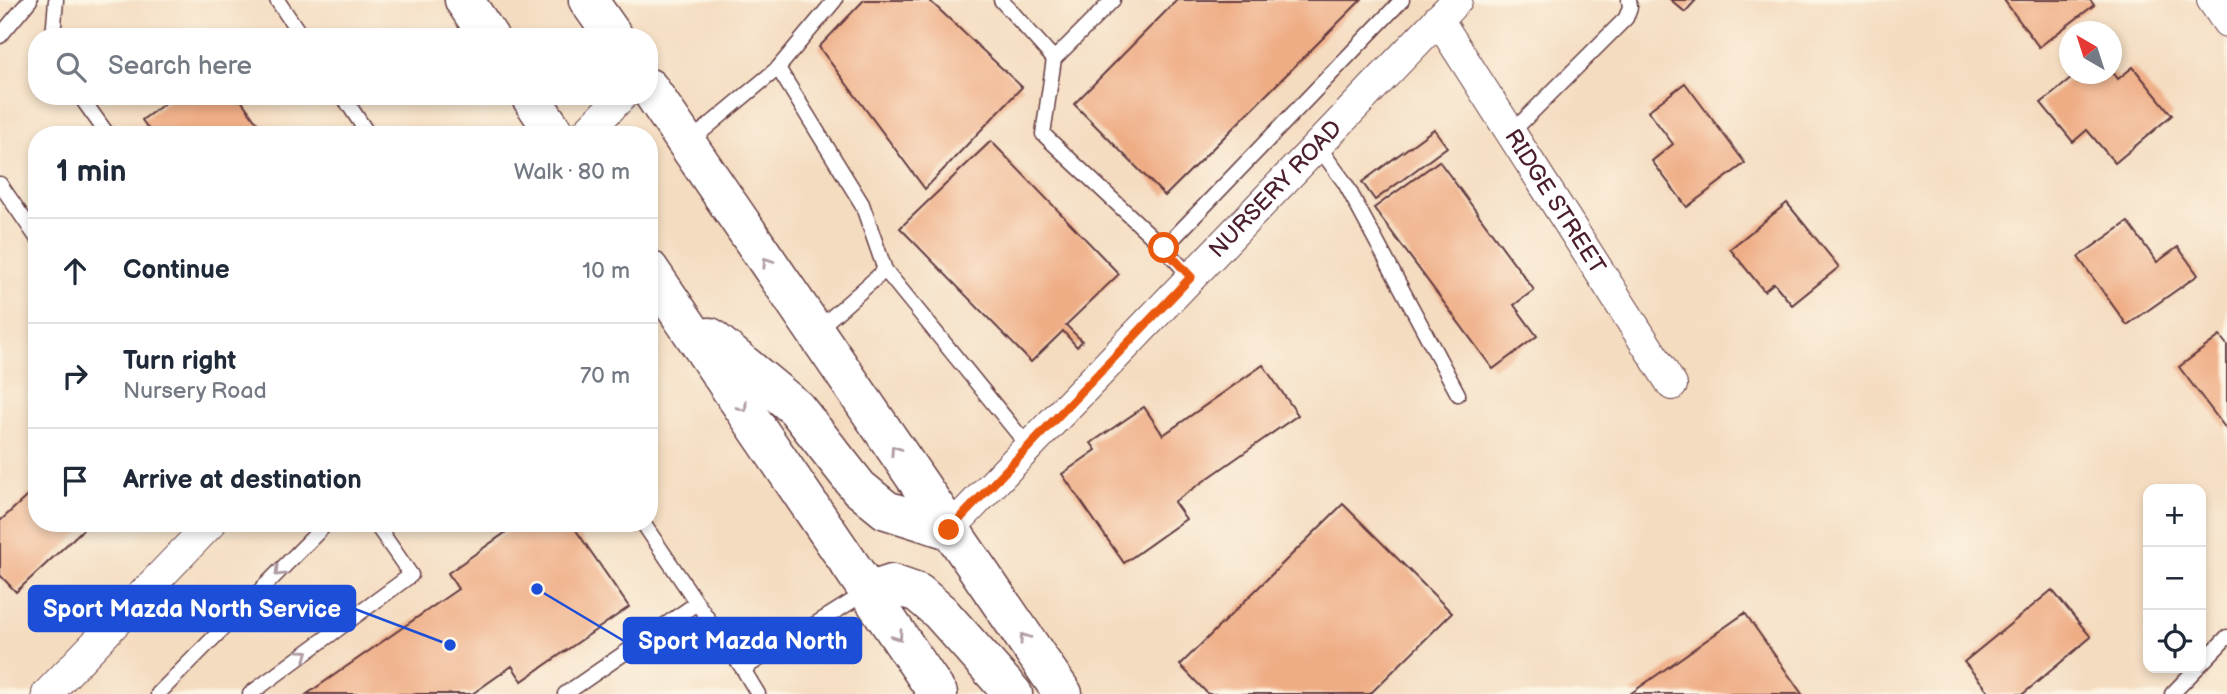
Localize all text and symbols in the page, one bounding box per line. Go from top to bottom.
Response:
north arrow [2059,21,2122,84]
search box [28,28,658,105]
icon: search [52,48,90,86]
text: Search here [108,51,252,82]
street label: NURSERY ROAD [1203,115,1348,264]
street label: RIDGE STREET [1498,124,1612,279]
text: 1 min [56,154,126,190]
text: Walk · 80 m [514,158,630,186]
route start [1148,232,1179,263]
icon: ahead [56,252,94,290]
text: Continue [123,255,230,286]
text: 10 m [582,257,630,285]
one-way arrow [763,257,776,270]
text: Turn right [123,346,236,377]
icon: right [56,357,94,395]
text: 70 m [580,362,630,390]
text: Nursery Road [123,377,267,405]
one-way arrow [735,399,747,412]
one-way arrow [891,445,903,458]
icon: arrive [56,462,94,500]
text: Arrive at destination [123,465,362,496]
map controls [2143,484,2206,673]
button: + [2143,484,2206,547]
route end [933,514,964,545]
button: − [2143,547,2206,610]
one-way arrow [275,563,288,576]
callout: Sport Mazda North Service [29,586,355,631]
text: Sport Mazda North Service [43,595,341,624]
button: locate [2143,610,2206,673]
callout: Sport Mazda North [624,618,861,663]
text: Sport Mazda North [638,627,848,656]
one-way arrow [890,628,902,641]
one-way arrow [1020,633,1032,646]
one-way arrow [297,649,309,662]

